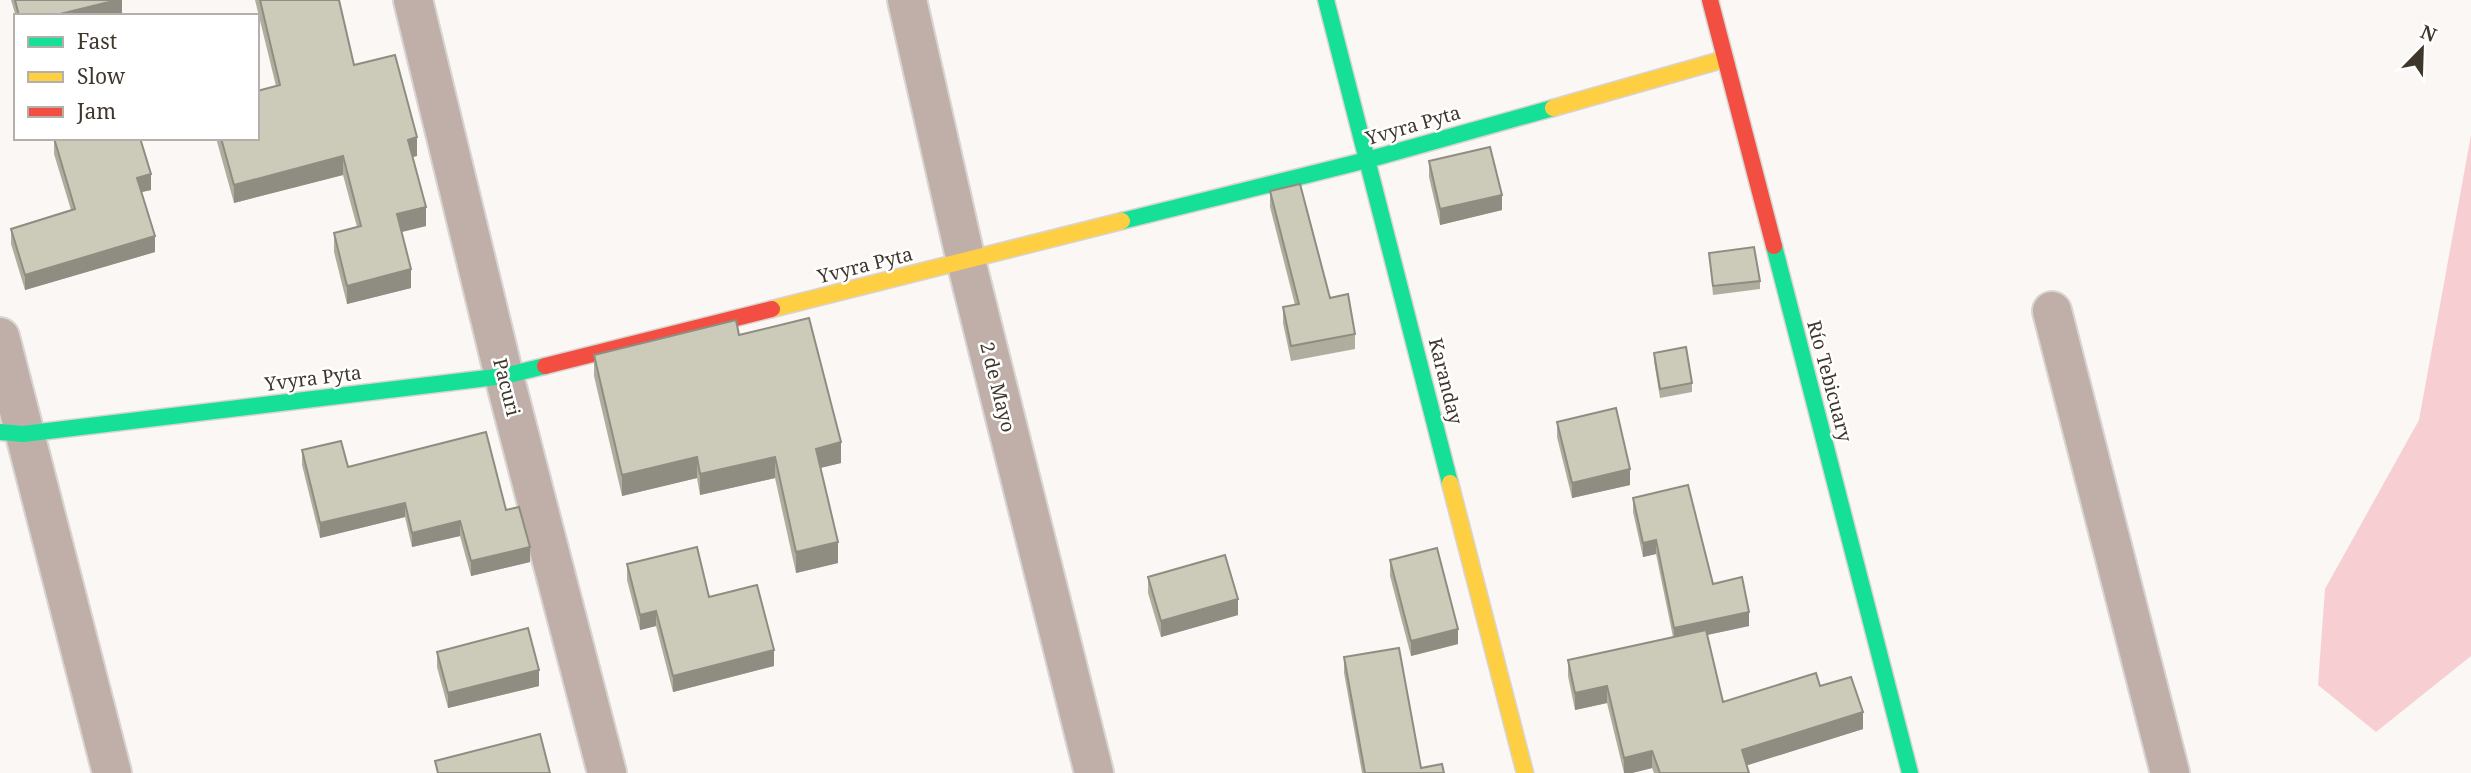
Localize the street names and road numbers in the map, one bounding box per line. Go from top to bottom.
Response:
street label: Yvyra Pyta [1362,99,1463,151]
street label: Yvyra Pyta [814,241,915,290]
street label: Río Tebicuary [1801,317,1859,445]
street label: Karanday [1423,335,1469,427]
street label: 2 de Mayo [974,339,1022,435]
street label: Pacuri [487,355,527,419]
street label: Yvyra Pyta [262,359,363,397]

